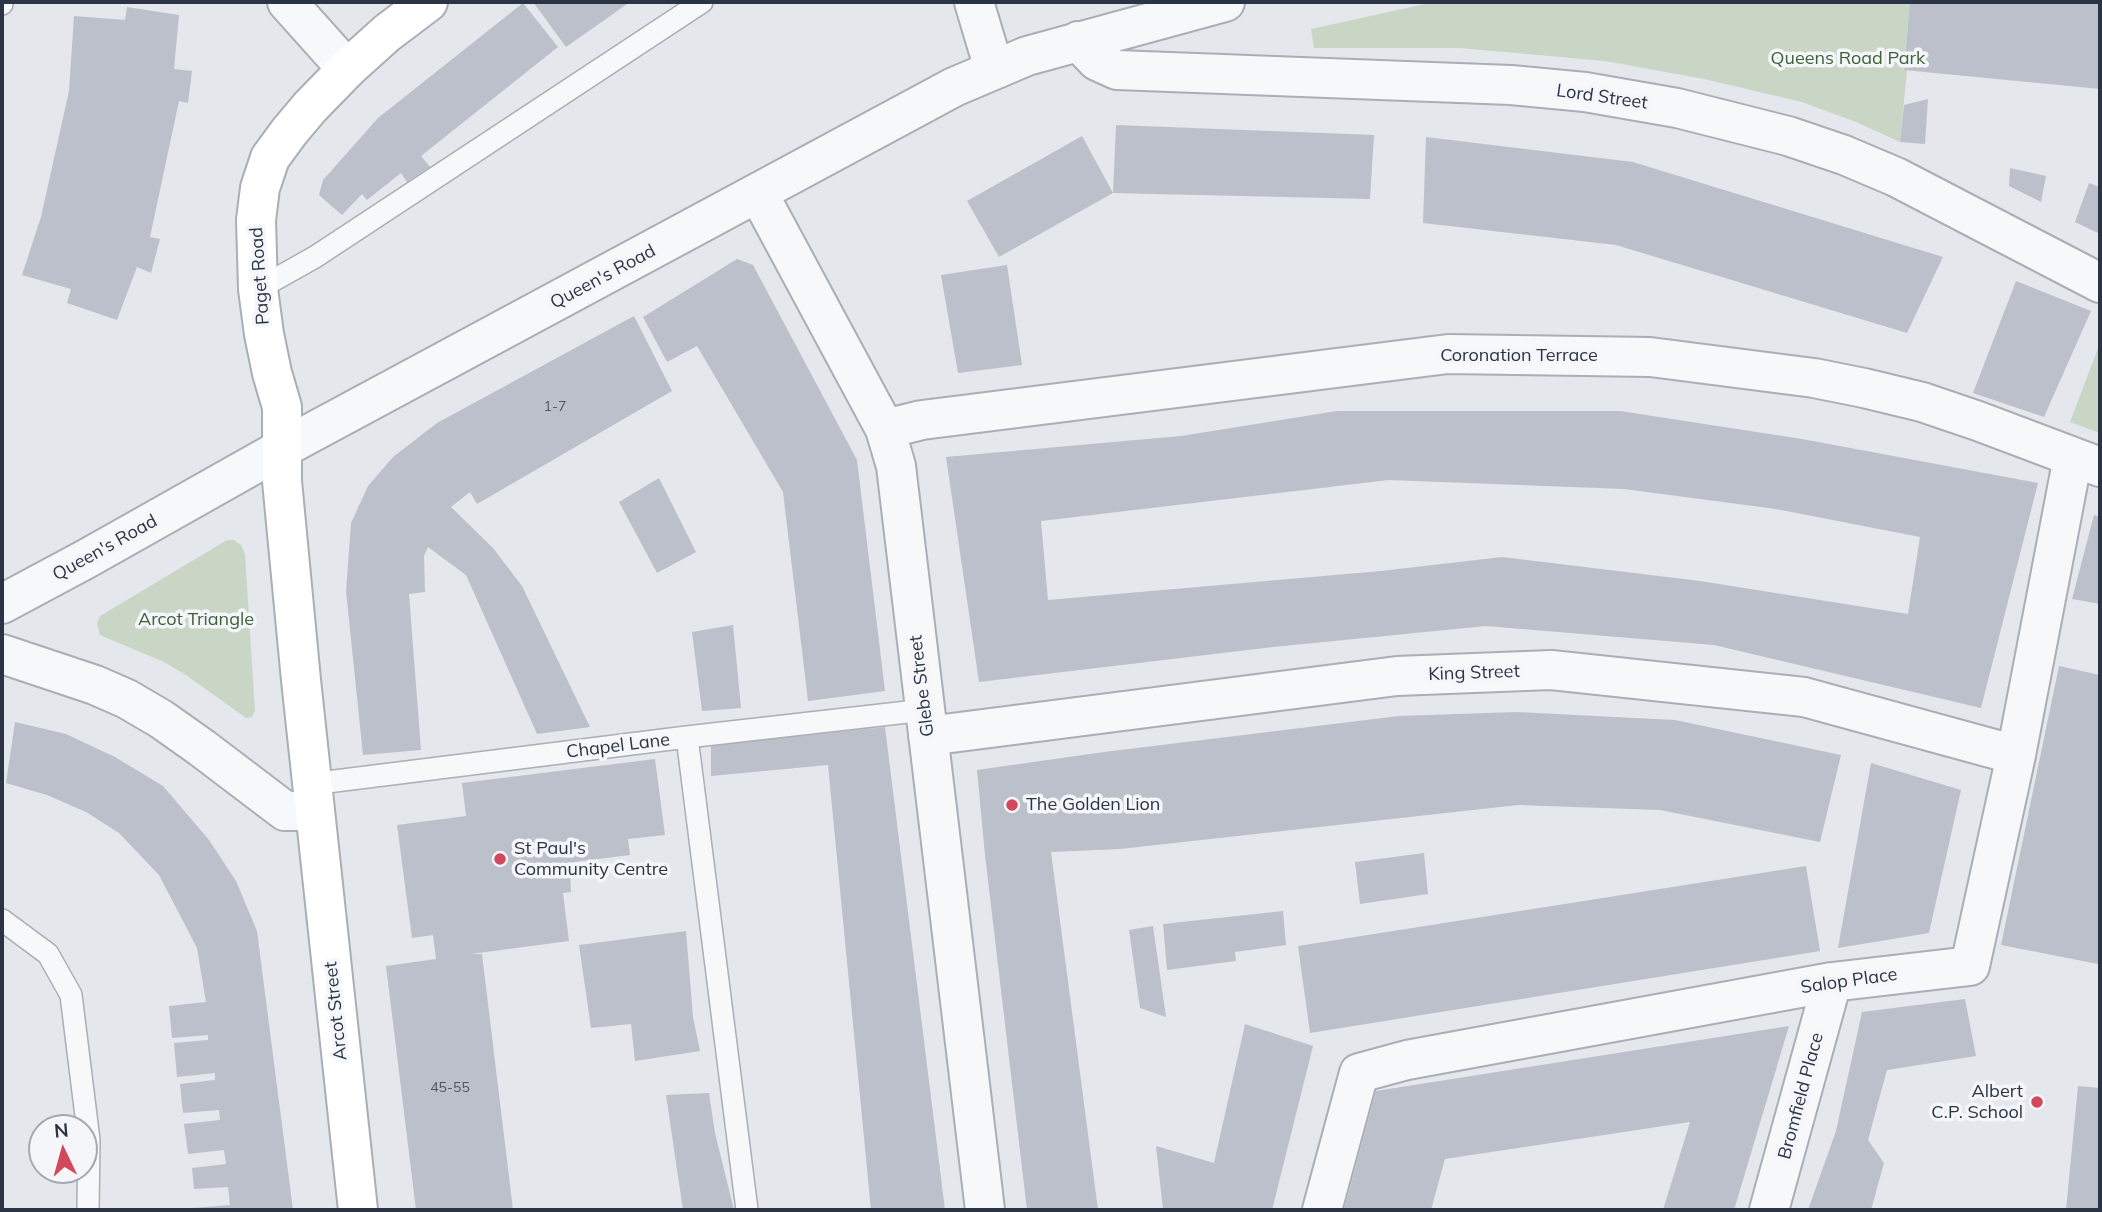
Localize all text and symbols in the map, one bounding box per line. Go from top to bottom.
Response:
park label: Queens Road Park [1771,48,1925,70]
street label: Lord Street [1555,80,1649,114]
street label: Paget Road [246,226,274,326]
street label: Queen's Road [547,240,659,314]
street label: Coronation Terrace [1440,345,1598,367]
house number: 1-7 [544,399,566,415]
street label: Queen's Road [49,510,161,586]
park label: Arcot Triangle [138,609,254,631]
street label: Glebe Street [905,634,939,738]
street label: King Street [1428,661,1520,685]
street label: Chapel Lane [565,729,671,763]
place label: The Golden Lion [1026,794,1160,816]
marker: The Golden Lion [1004,797,1020,813]
place label: St Paul's Community Centre [514,838,668,880]
marker: St Paul's Community Centre [492,851,508,867]
street label: Arcot Street [320,960,352,1062]
street label: Salop Place [1799,964,1899,998]
street label: Bromfield Place [1774,1030,1828,1162]
house number: 45-55 [430,1080,470,1096]
place label: Albert C.P. School [1931,1081,2023,1124]
marker: Albert C.P. School [2029,1094,2045,1110]
north arrow [28,1114,98,1184]
text: N [53,1117,70,1143]

